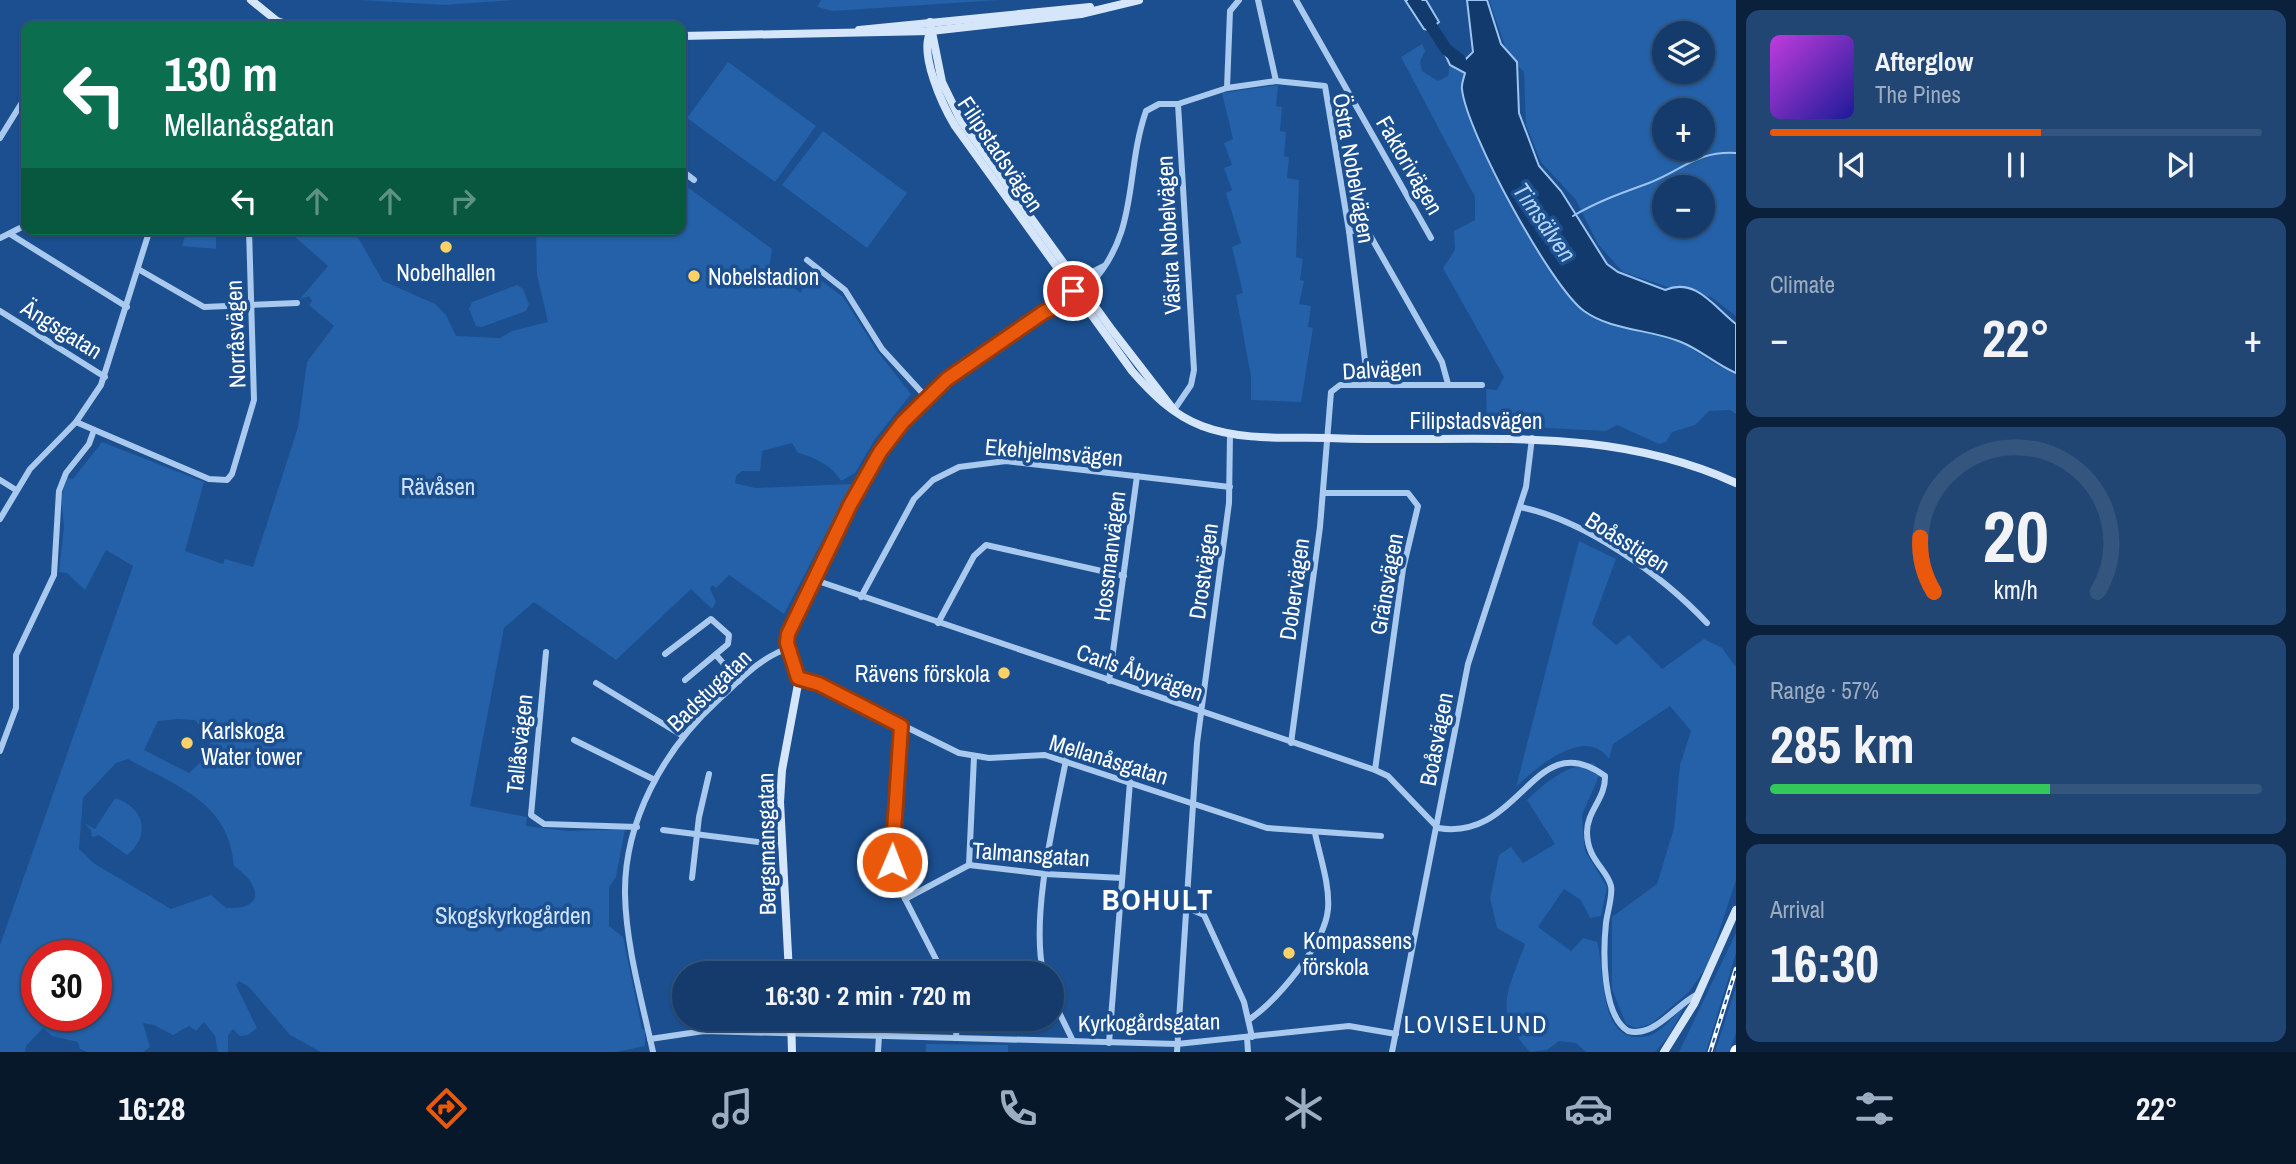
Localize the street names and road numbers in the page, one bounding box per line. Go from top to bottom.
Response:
street label: Filipstadsvägen [951,90,1051,218]
street label: Östra Nobelvägen [1326,90,1382,246]
street label: Faktorivägen [1369,110,1451,220]
street label: Västra Nobelvägen [1148,155,1188,315]
street label: Norråsvägen [218,280,252,388]
street label: Ängsgatan [15,291,108,366]
street label: Dalvägen [1341,351,1423,387]
street label: Filipstadsvägen [1409,405,1543,436]
street label: Ekehjelmsvägen [984,431,1124,473]
street label: Hossmanvägen [1086,489,1132,623]
street label: Boåsstigen [1580,504,1676,580]
street label: Drostvägen [1181,521,1225,621]
street label: Gränsvägen [1362,531,1410,637]
street label: Dobervägen [1272,536,1316,642]
street label: Carls Åbyvägen [1073,636,1207,708]
street label: Badstugatan [660,642,758,738]
street label: Boåsvägen [1412,690,1460,788]
street label: Tallåsvägen [498,693,540,795]
street label: Mellanåsgatan [1046,726,1172,792]
street label: Bergsmansgatan [749,772,783,916]
street label: Talmansgatan [971,834,1091,874]
street label: Kyrkogårdsgatan [1077,1005,1221,1039]

